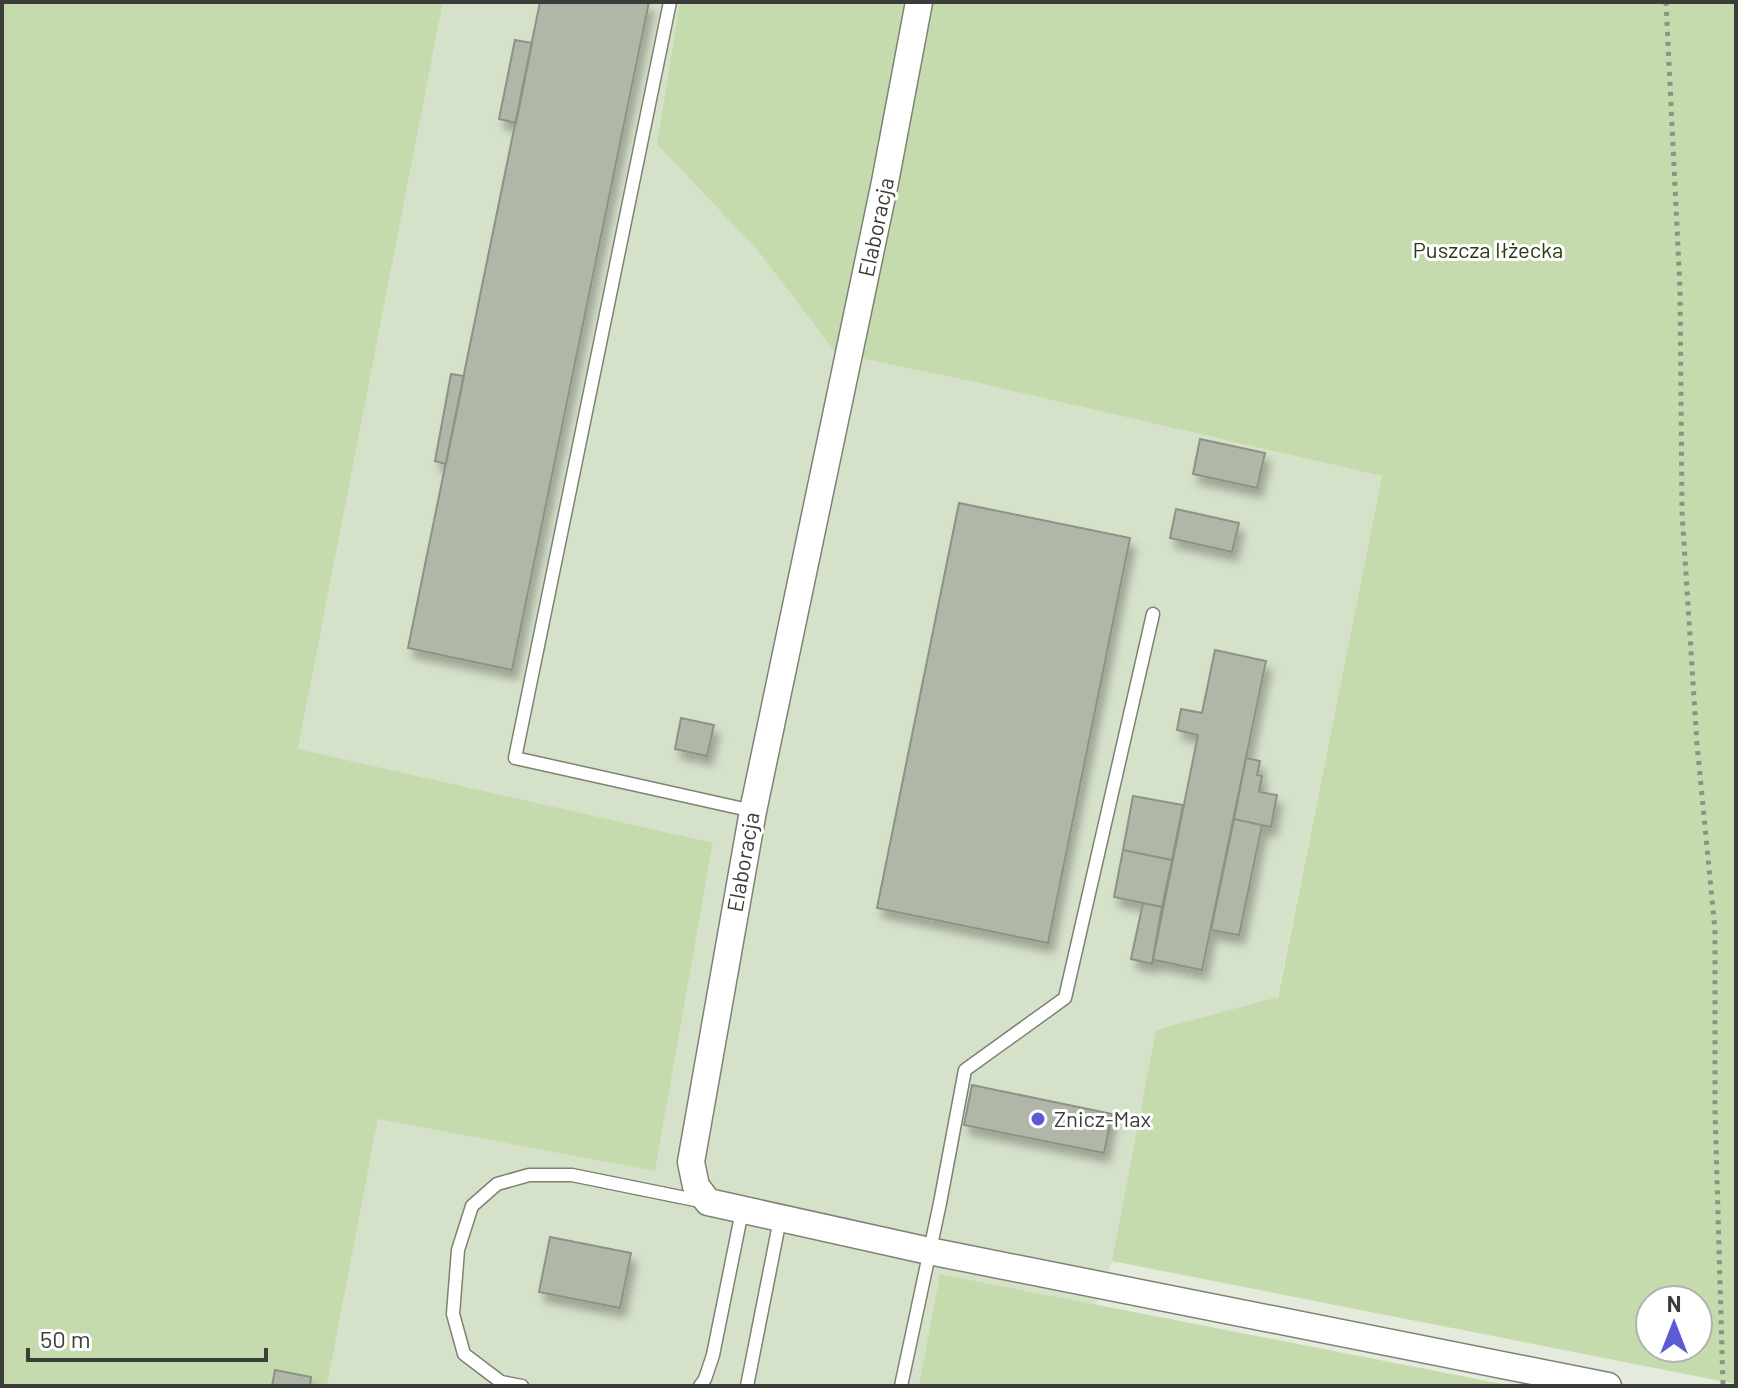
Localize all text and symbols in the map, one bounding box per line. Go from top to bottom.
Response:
street label: Elaboracja [852,175,898,279]
park label: Puszcza Iłżecka [1413,236,1563,262]
street label: Elaboracja [720,810,764,914]
place label: Znicz-Max [1054,1105,1151,1131]
marker: Znicz-Max [1029,1110,1047,1128]
north arrow [1634,1284,1714,1364]
text: N [1667,1290,1681,1316]
scale bar [28,1312,266,1362]
text: 50 m [40,1324,91,1353]

